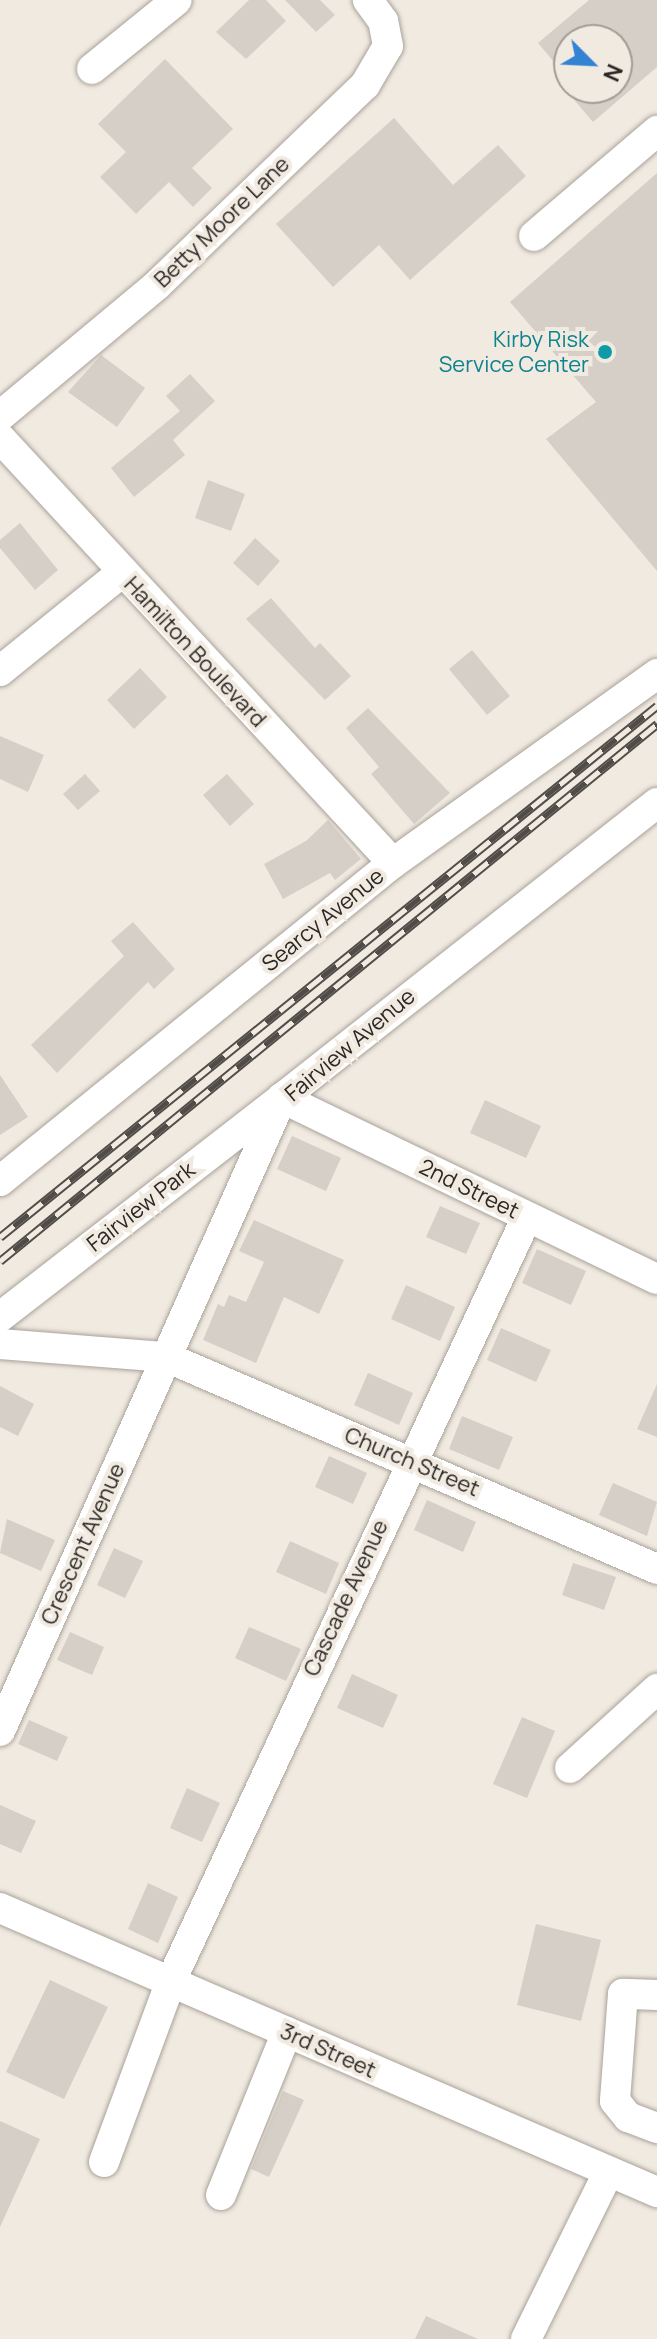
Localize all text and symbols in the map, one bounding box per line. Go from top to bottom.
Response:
north arrow [553,24,633,104]
text: N [596,60,630,86]
street label: Betty Moore Lane [149,151,295,293]
place label: Kirby Risk Service Center [439,326,589,378]
marker: Kirby Risk Service Center [596,343,614,361]
street label: Hamilton Boulevard [119,571,271,733]
street label: Searcy Avenue [257,863,389,977]
street label: Fairview Avenue [280,983,420,1107]
street label: 2nd Street [415,1154,523,1224]
street label: Fairview Park [82,1157,200,1257]
street label: Church Street [341,1422,483,1502]
street label: Crescent Avenue [36,1459,130,1629]
street label: Cascade Avenue [298,1516,394,1680]
street label: 3rd Street [276,2018,380,2084]

